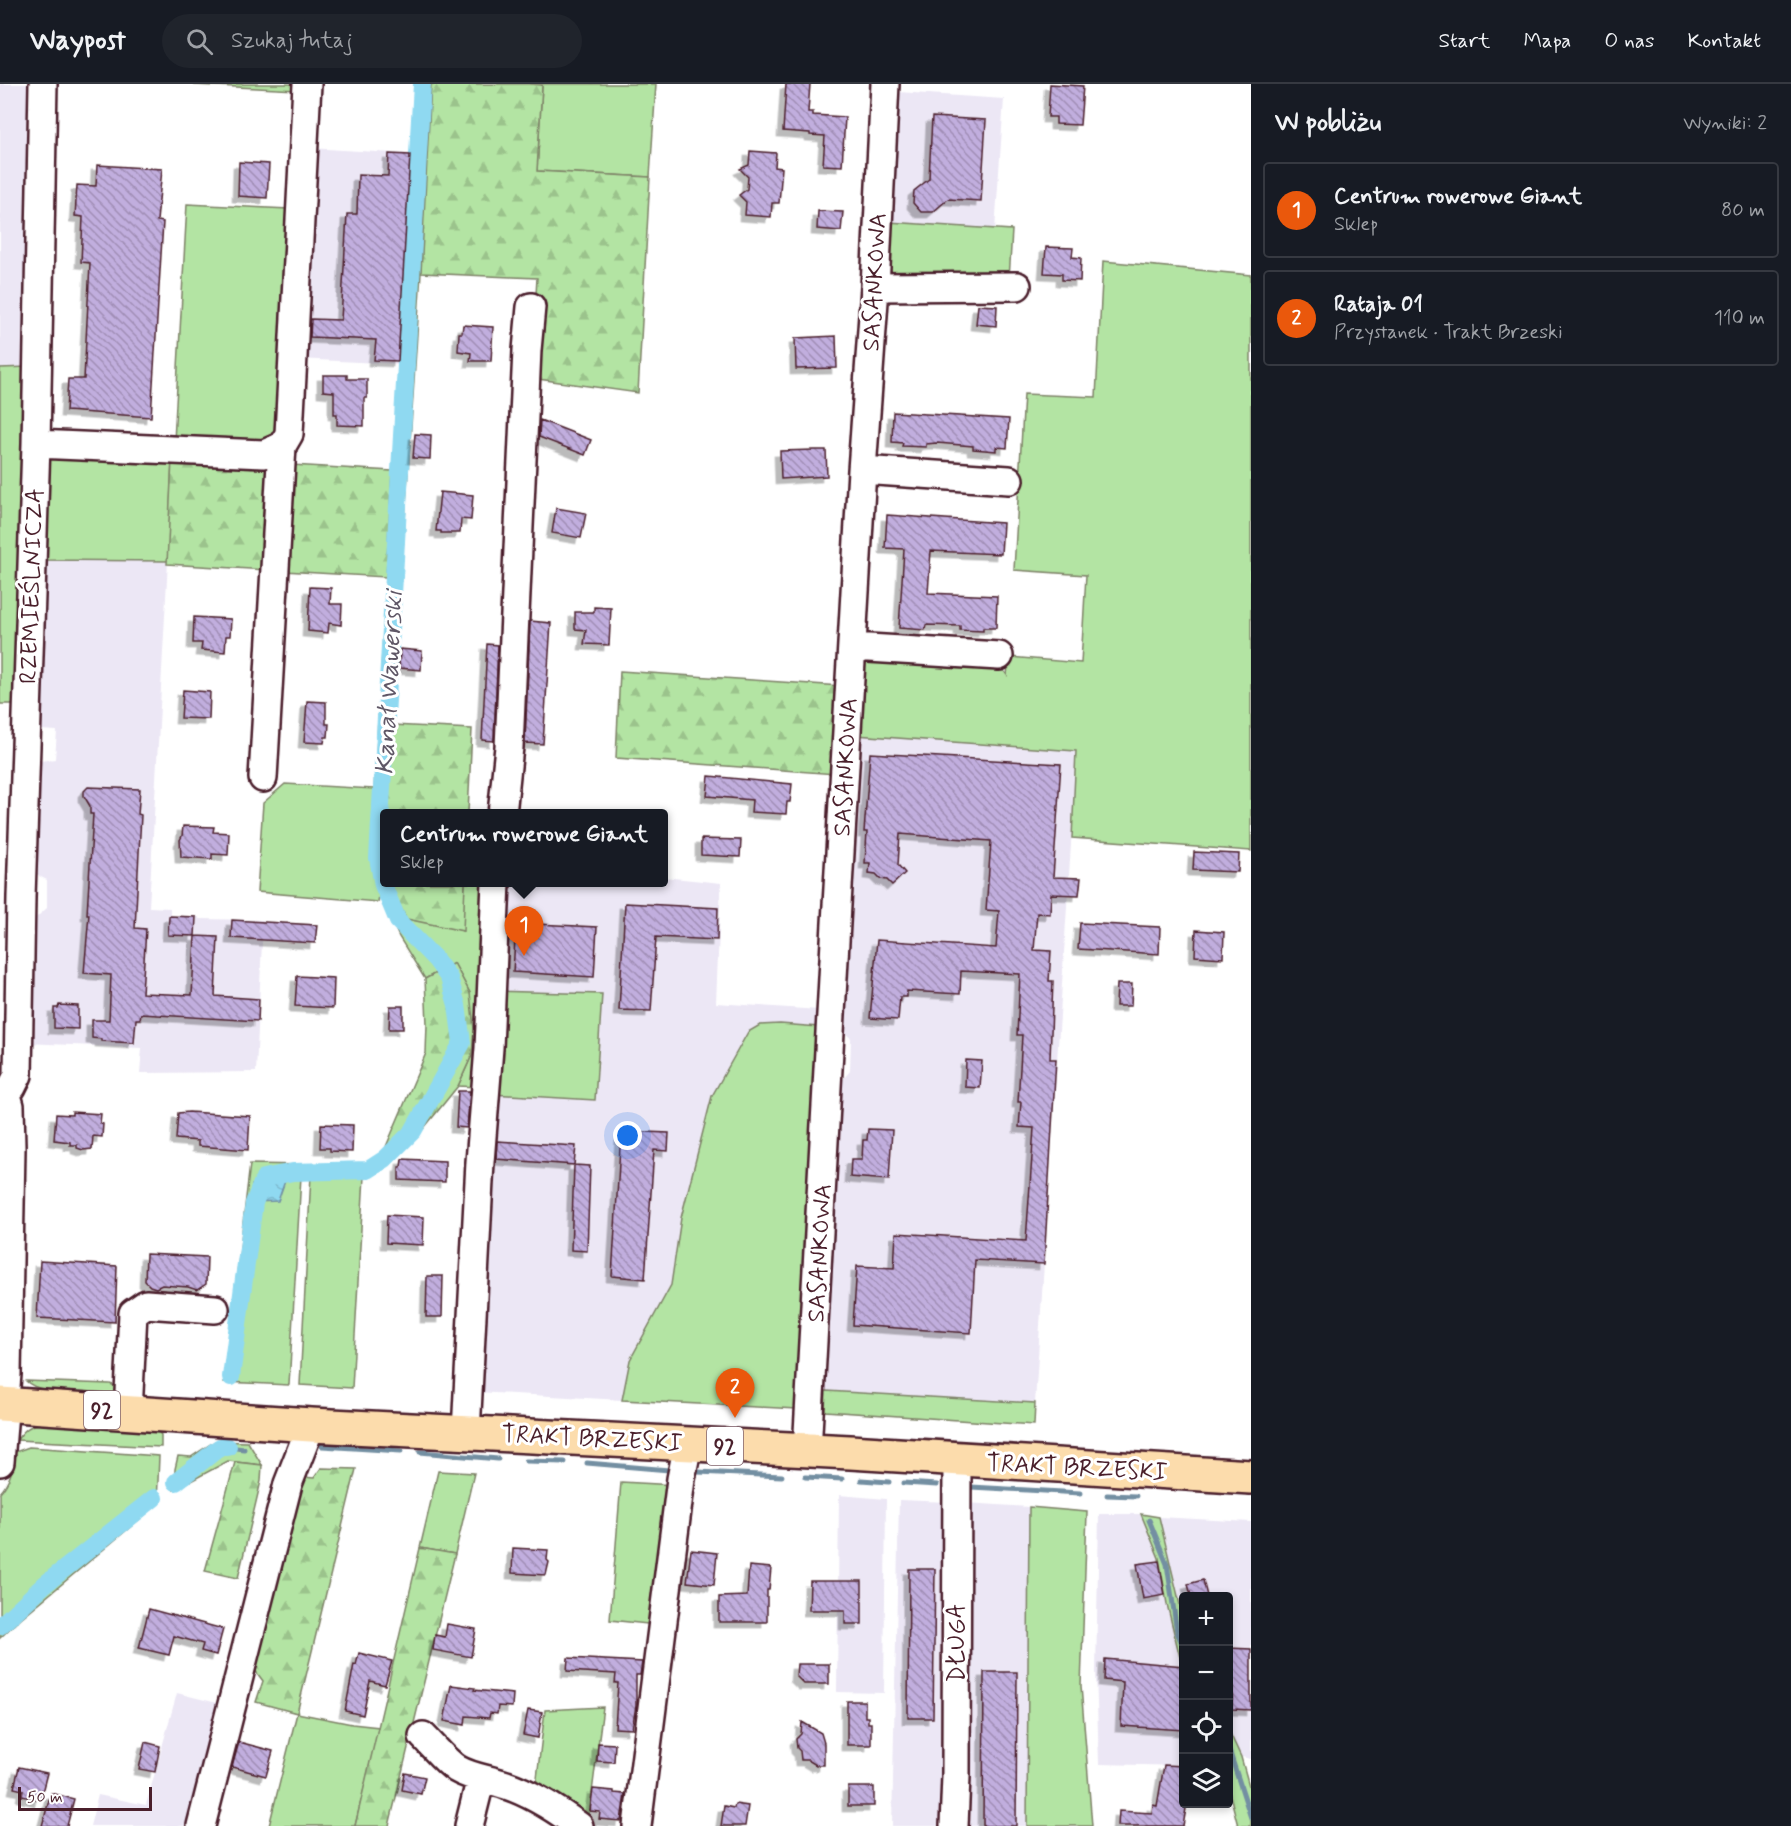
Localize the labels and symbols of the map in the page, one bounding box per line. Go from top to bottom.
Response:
street label: SASANKOWA [856,212,895,352]
street label: RZEMIEŚLNICZA [13,487,51,685]
water label: Kanał Wawerski [368,587,412,776]
street label: SASANKOWA [827,697,866,837]
pin: 1 [504,906,544,956]
your location [613,1121,642,1150]
street label: SASANKOWA [801,1183,840,1323]
pin: 2 [716,1368,754,1418]
road number: 92 [84,1391,120,1429]
street label: TRAKT BRZESKI [501,1419,683,1460]
road number: 92 [707,1427,743,1465]
street label: TRAKT BRZESKI [986,1448,1168,1489]
street label: DŁUGA [942,1604,973,1682]
scale bar [18,1784,152,1812]

